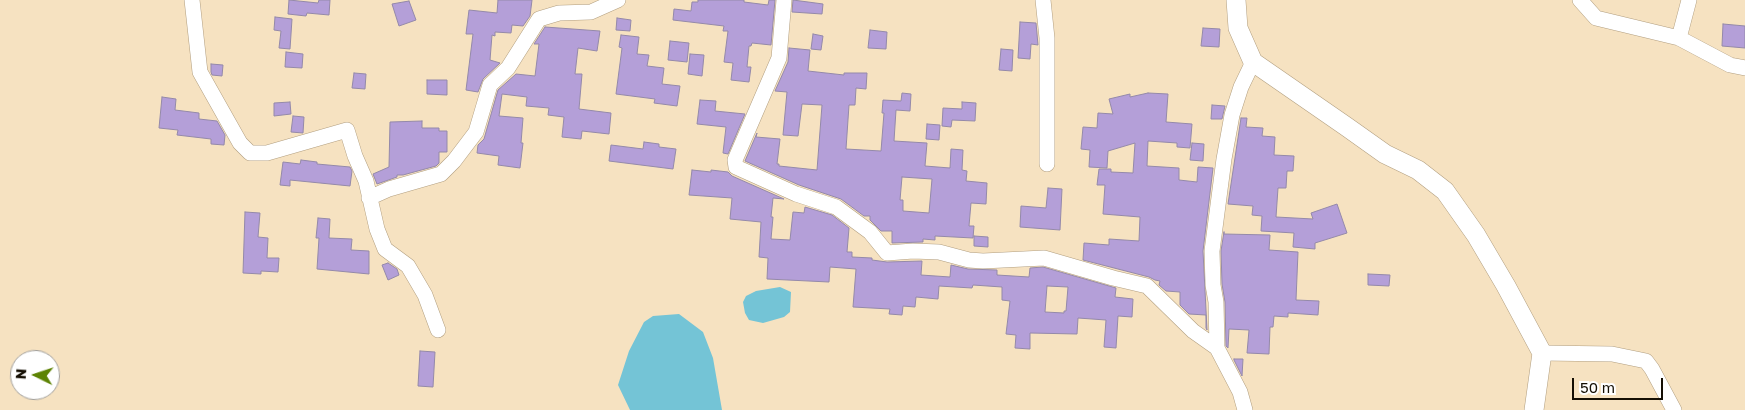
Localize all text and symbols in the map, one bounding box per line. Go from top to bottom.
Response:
north arrow [10,350,60,400]
text: N [12,368,29,380]
scale bar [1575,368,1666,400]
text: 50 m [1580,378,1615,396]

